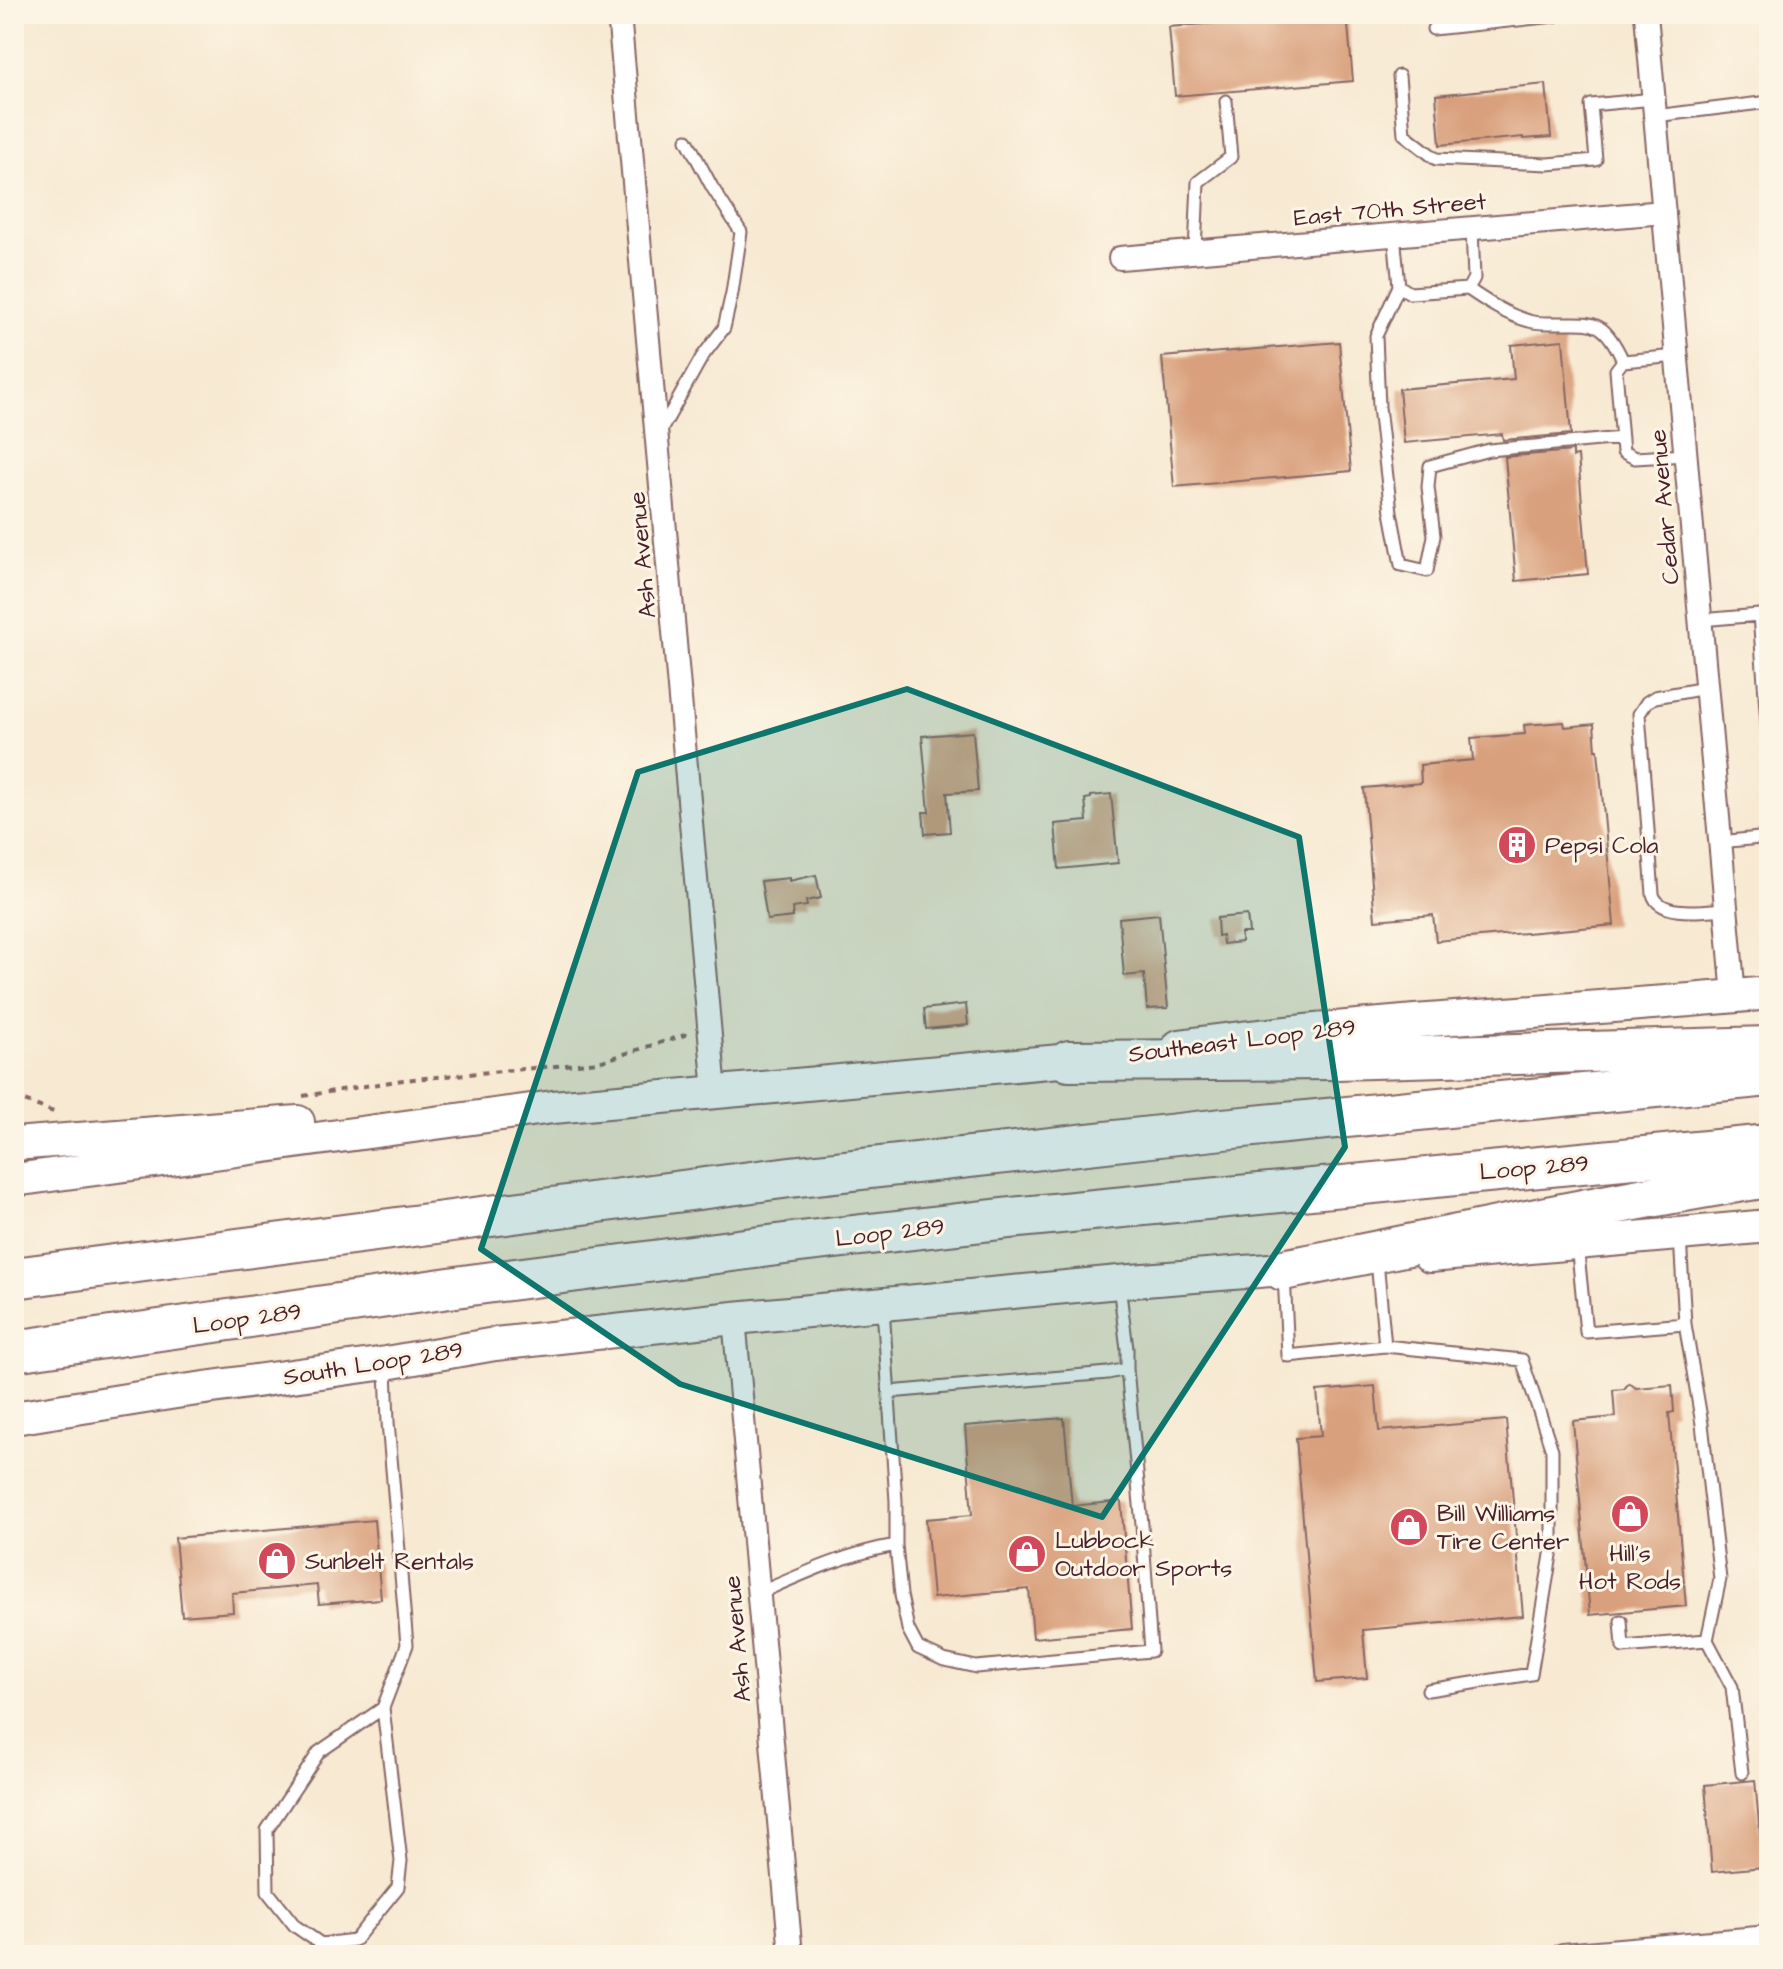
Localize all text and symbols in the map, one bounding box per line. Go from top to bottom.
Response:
street label: East 70th Street [1293,185,1488,235]
street label: Cedar Avenue [1641,428,1689,586]
street label: Ash Avenue [621,490,665,620]
building icon: Pepsi Cola [1496,824,1538,866]
place label: Pepsi Cola [1545,829,1658,863]
street label: Southeast Loop 289 [1127,1010,1358,1072]
street label: Loop 289 [1478,1146,1590,1190]
street label: Loop 289 [834,1209,947,1257]
street label: Loop 289 [191,1295,304,1343]
street label: South Loop 289 [281,1333,466,1395]
shop icon: Hill's Hot Rods [1609,1493,1651,1535]
place label: Bill Williams Tire Center [1437,1497,1569,1559]
shop icon: Bill Williams Tire Center [1388,1506,1430,1548]
place label: Lubbock Outdoor Sports [1055,1524,1232,1586]
shop icon: Lubbock Outdoor Sports [1006,1533,1048,1575]
place label: Hill's Hot Rods [1579,1537,1681,1599]
shop icon: Sunbelt Rentals [256,1540,298,1582]
place label: Sunbelt Rentals [305,1545,474,1579]
street label: Ash Avenue [716,1574,760,1704]

